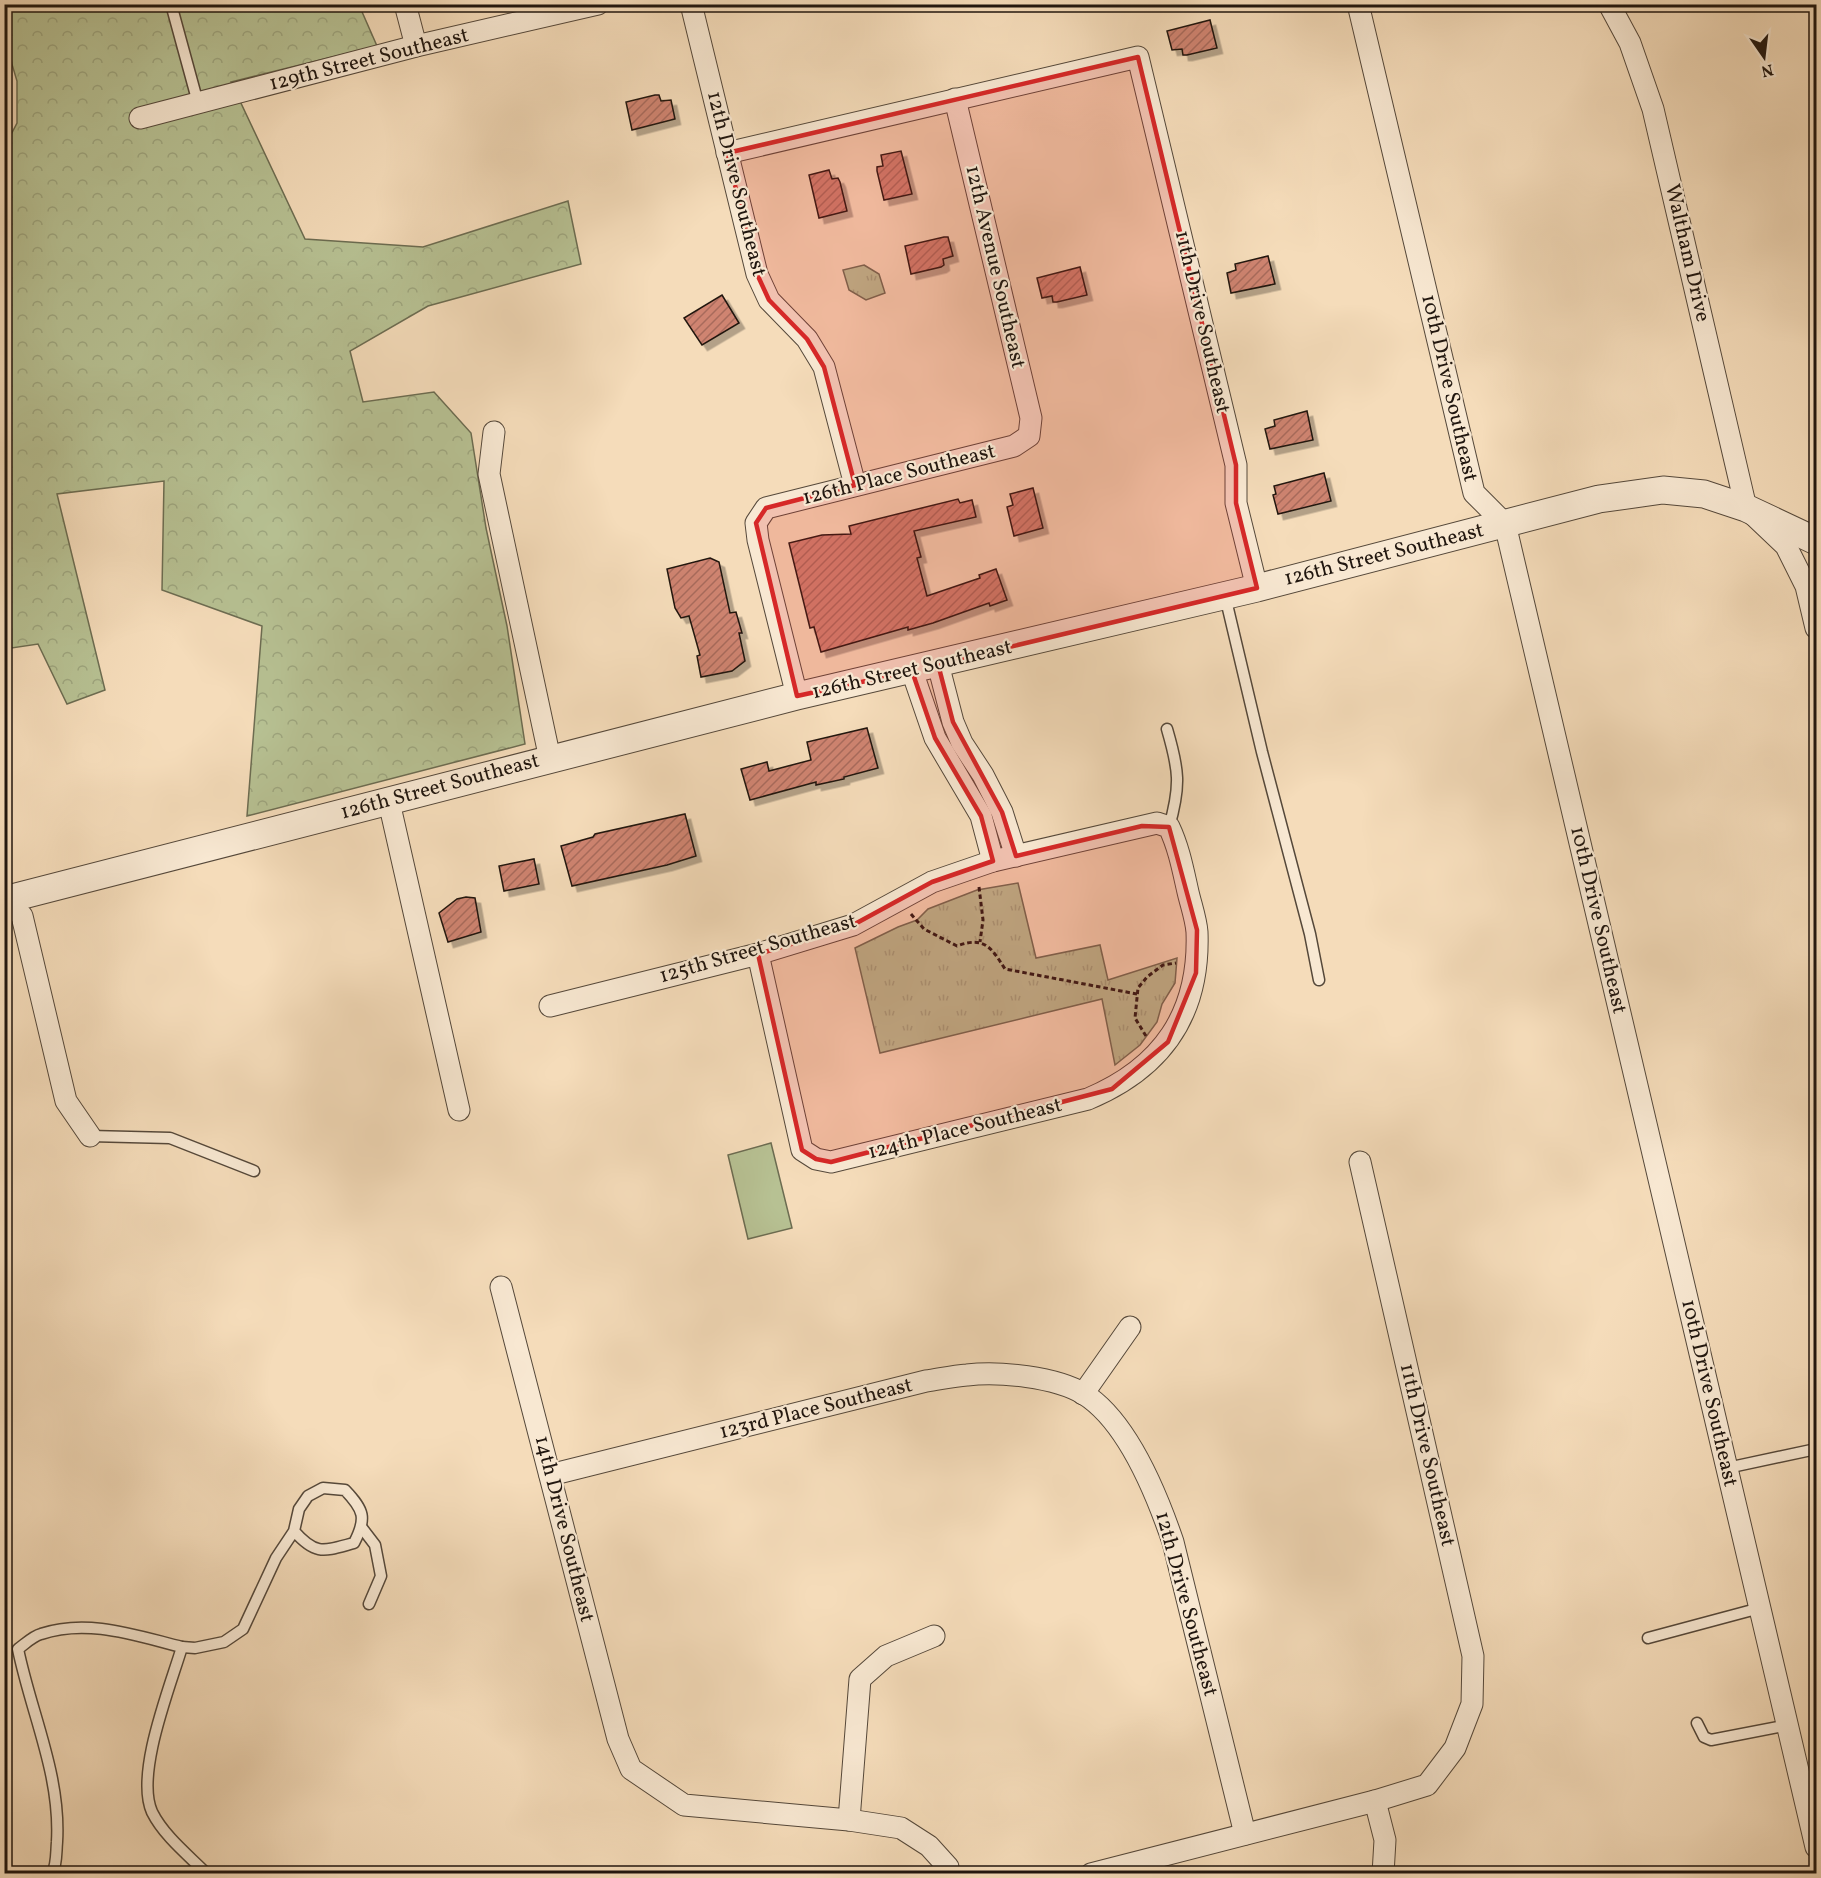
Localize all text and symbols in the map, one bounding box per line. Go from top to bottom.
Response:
street label: 129th Street Southeast [266,21,472,99]
north arrow [1734,27,1794,87]
text: N [1758,58,1775,82]
street label: 12th Drive Southeast [699,88,773,280]
street label: 12th Avenue Southeast [958,163,1032,371]
street label: Waltham Drive [1657,181,1717,325]
street label: 11th Drive Southeast [1167,228,1237,416]
street label: 10th Drive Southeast [1413,291,1485,485]
street label: 126th Place Southeast [799,437,999,513]
street label: 126th Street Southeast [1281,516,1487,594]
street label: 126th Street Southeast [809,633,1015,707]
street label: 126th Street Southeast [337,747,543,827]
street label: 10th Drive Southeast [1562,823,1634,1017]
street label: 125th Street Southeast [656,907,860,991]
street label: 124th Place Southeast [865,1091,1065,1167]
street label: 10th Drive Southeast [1673,1296,1745,1490]
street label: 11th Drive Southeast [1392,1361,1462,1549]
street label: 123rd Place Southeast [716,1371,916,1447]
street label: 14th Drive Southeast [527,1433,601,1625]
street label: 12th Drive Southeast [1147,1508,1225,1700]

